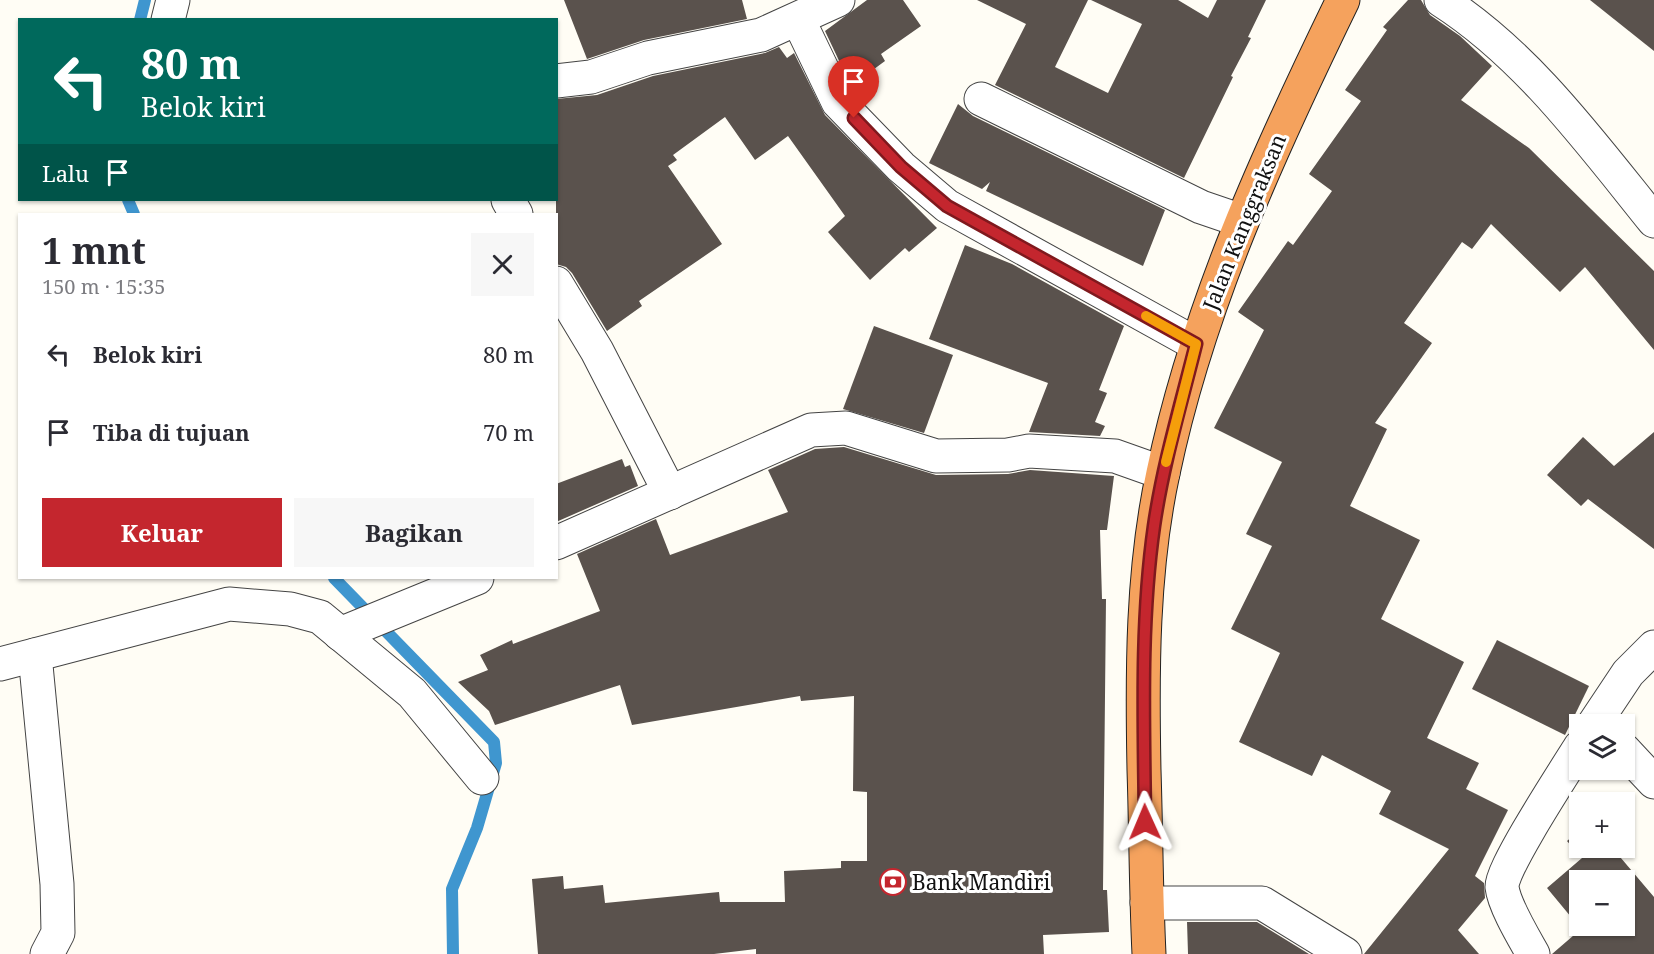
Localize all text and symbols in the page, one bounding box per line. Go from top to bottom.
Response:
text: 80 m [141,34,241,91]
icon: left [42,42,120,120]
pin [828,56,879,118]
icon: arrive [837,65,870,98]
text: Belok kiri [141,88,266,125]
street label: Jalan Kanggraksan [1195,130,1292,315]
icon: arrive [101,156,134,189]
text: Lalu [42,158,89,188]
text: 1 mnt [42,226,146,275]
button: close [471,233,534,296]
text: 150 m · 15:35 [42,273,165,300]
icon: left [42,338,75,371]
text: Belok kiri [93,339,202,369]
text: 80 m [483,339,534,369]
icon: arrive [42,416,75,449]
text: Tiba di tujuan [93,417,250,447]
text: 70 m [483,417,534,447]
button: Keluar [42,498,282,567]
button: Bagikan [294,498,534,567]
map controls [1569,714,1635,936]
button: layers [1569,714,1635,780]
position arrow [1113,790,1177,854]
button: + [1569,792,1635,858]
bank icon: Bank Mandiri [878,867,908,897]
place label: Bank Mandiri [912,868,1050,896]
button: − [1569,870,1635,936]

